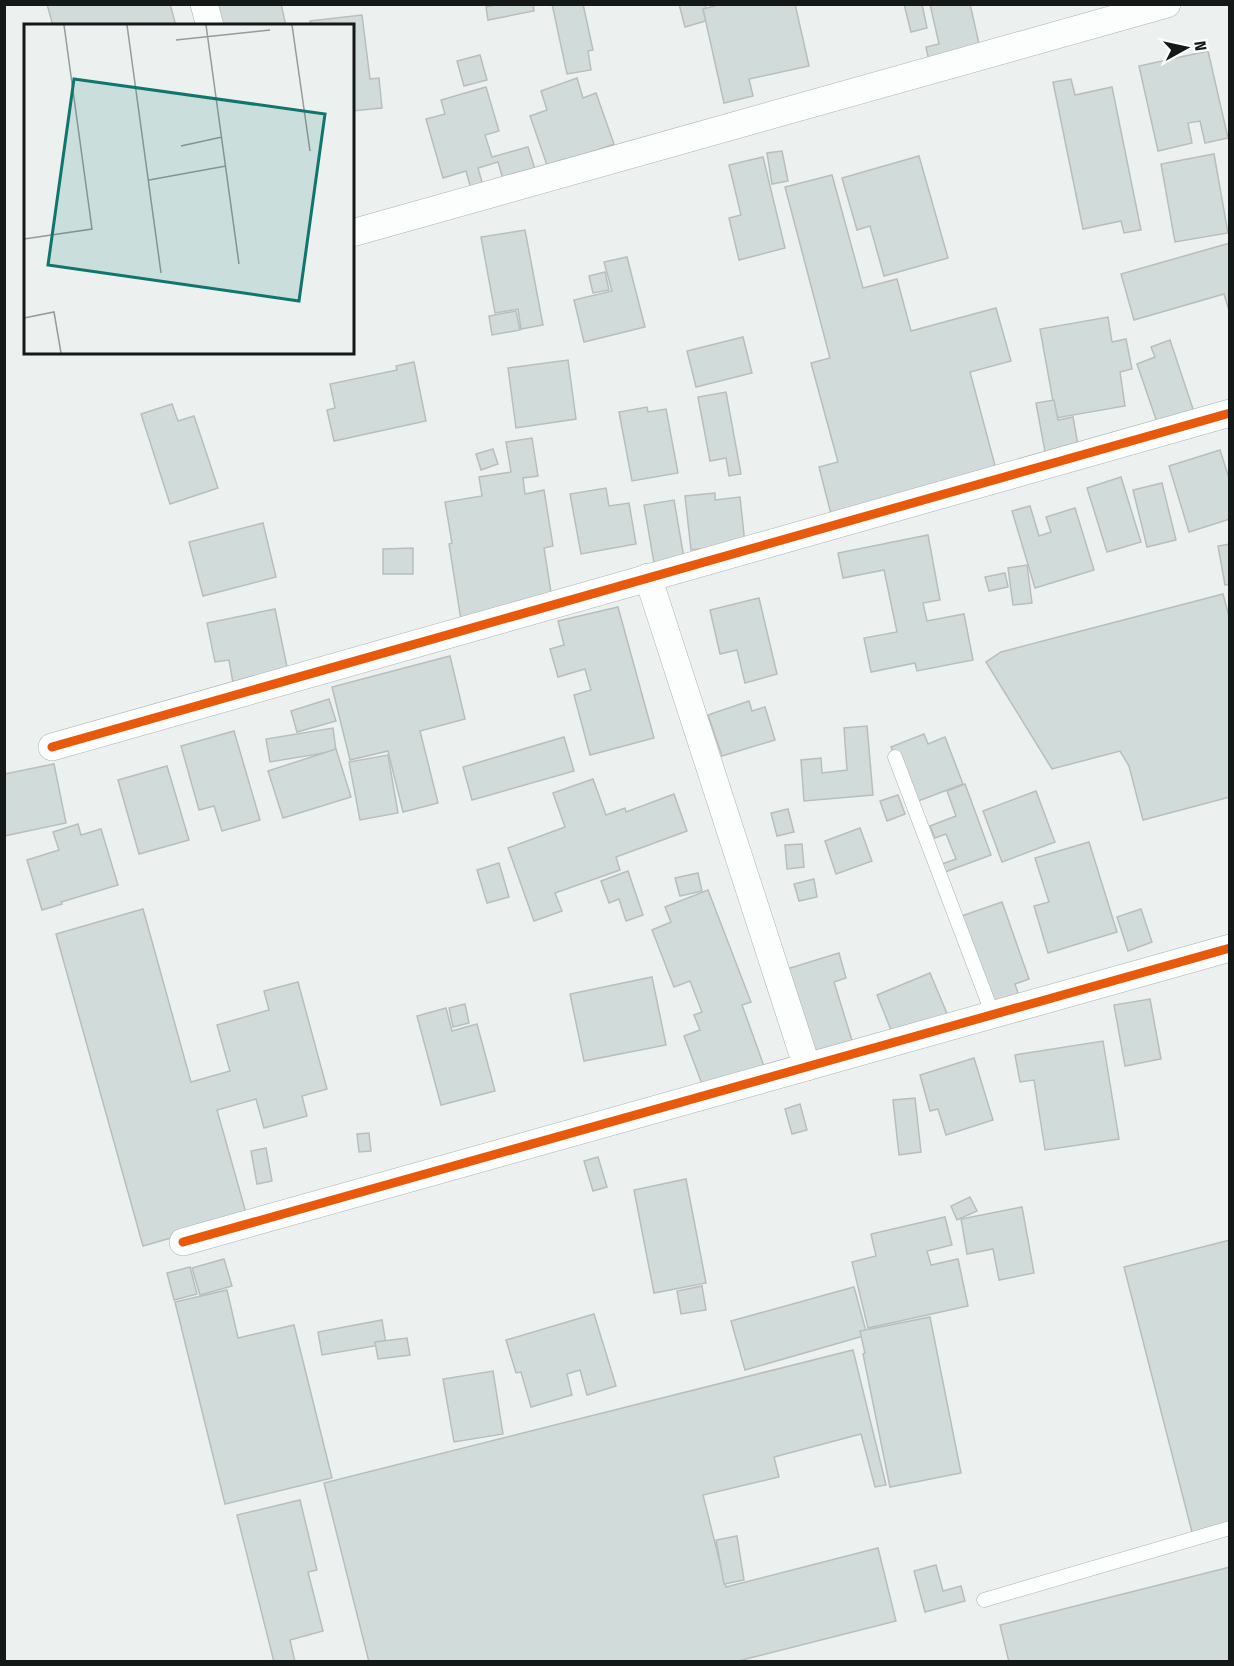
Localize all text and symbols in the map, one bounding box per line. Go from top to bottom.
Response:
north arrow [1156,18,1216,78]
inset map [24,24,354,354]
text: N [1190,40,1210,52]

